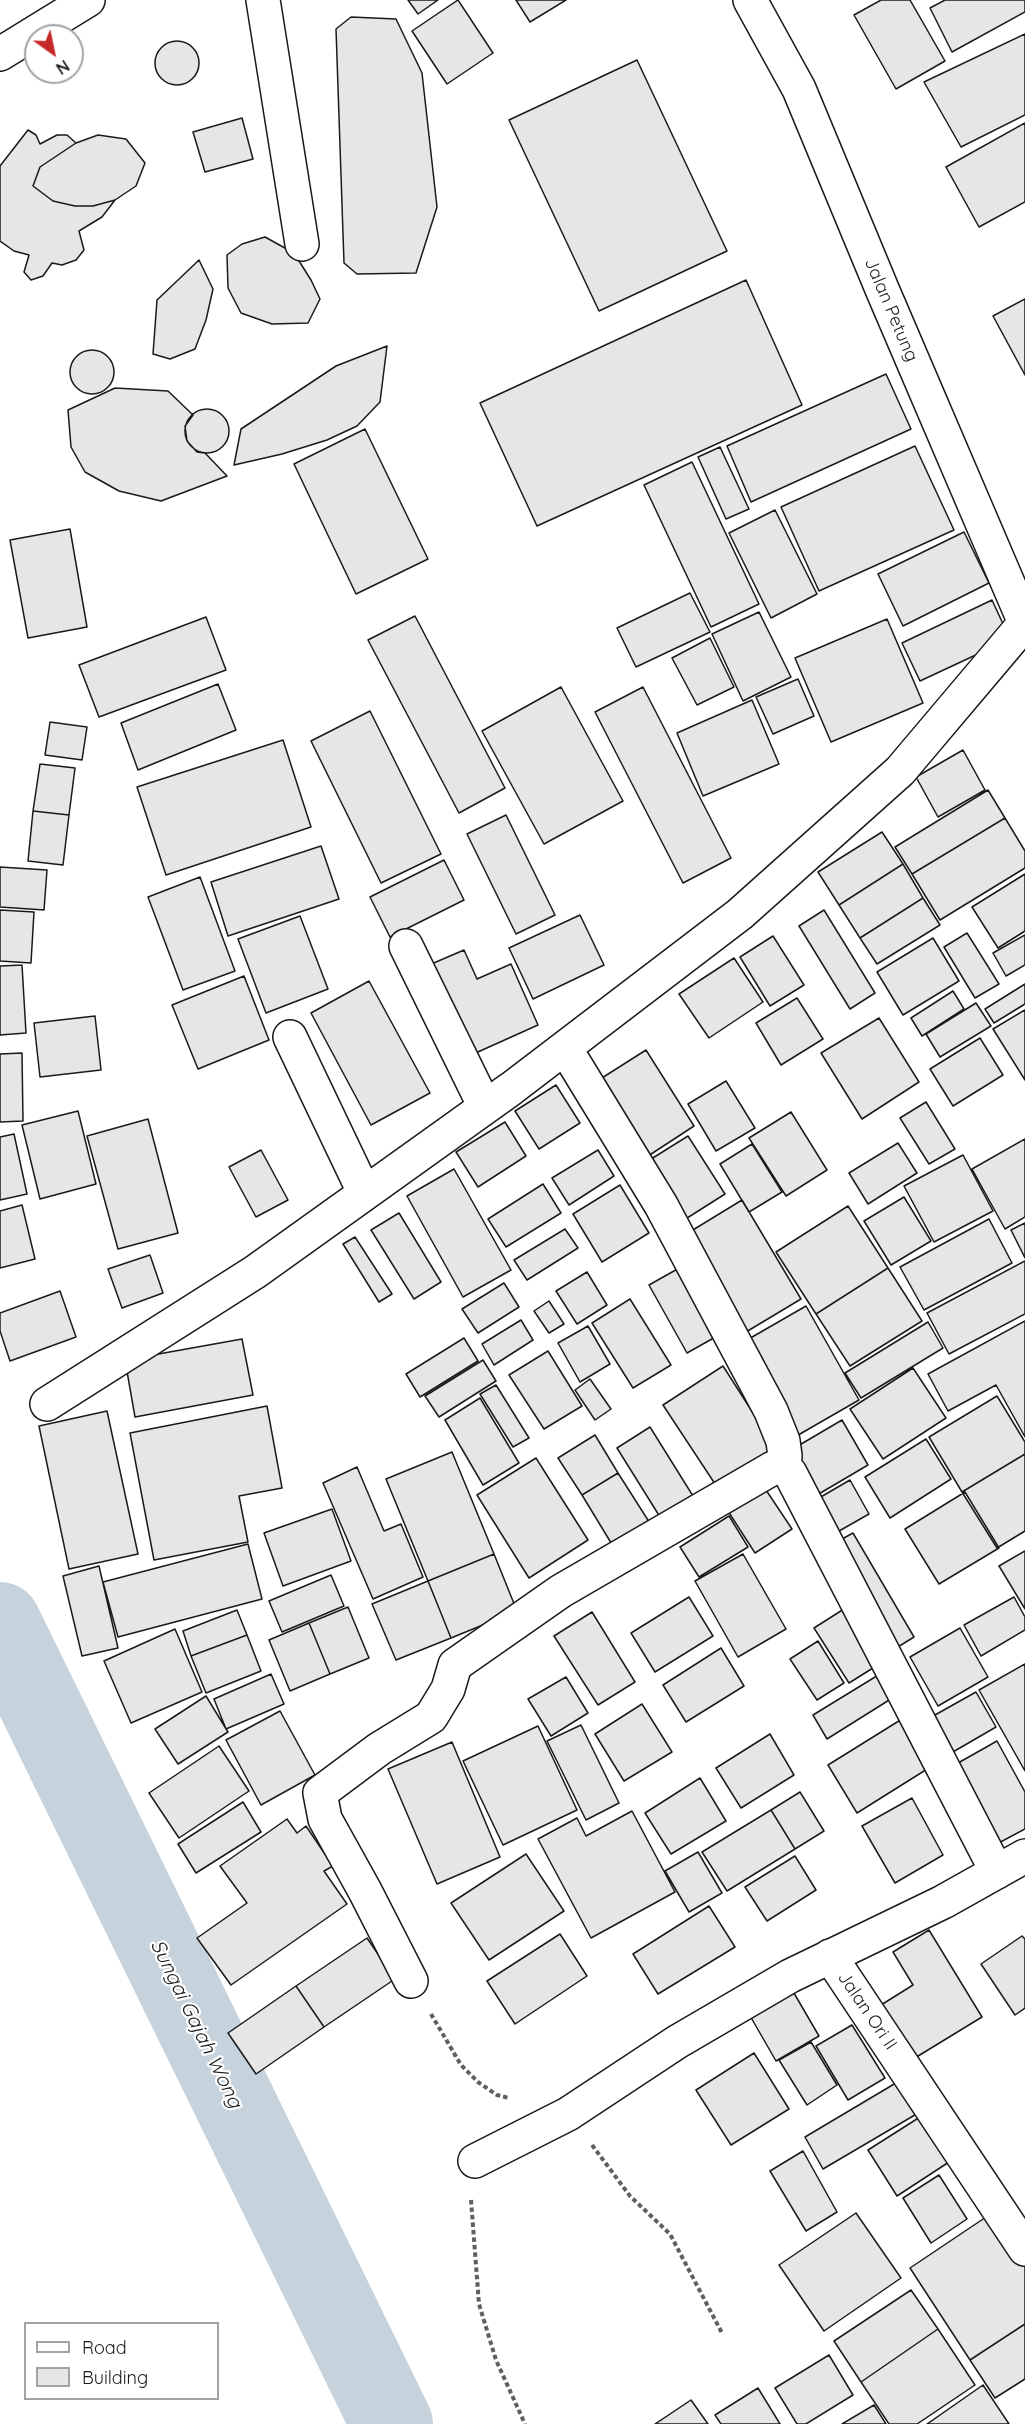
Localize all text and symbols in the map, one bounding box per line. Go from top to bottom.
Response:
north arrow [24,24,84,84]
text: N [52,56,73,79]
street label: Jalan Petung [860,255,922,365]
water label: Sungai Gajah Wong [145,1936,247,2112]
street label: Jalan Ori II [833,1968,901,2054]
legend [24,2322,219,2400]
text: Road [82,2336,127,2359]
text: Building [82,2366,148,2389]

